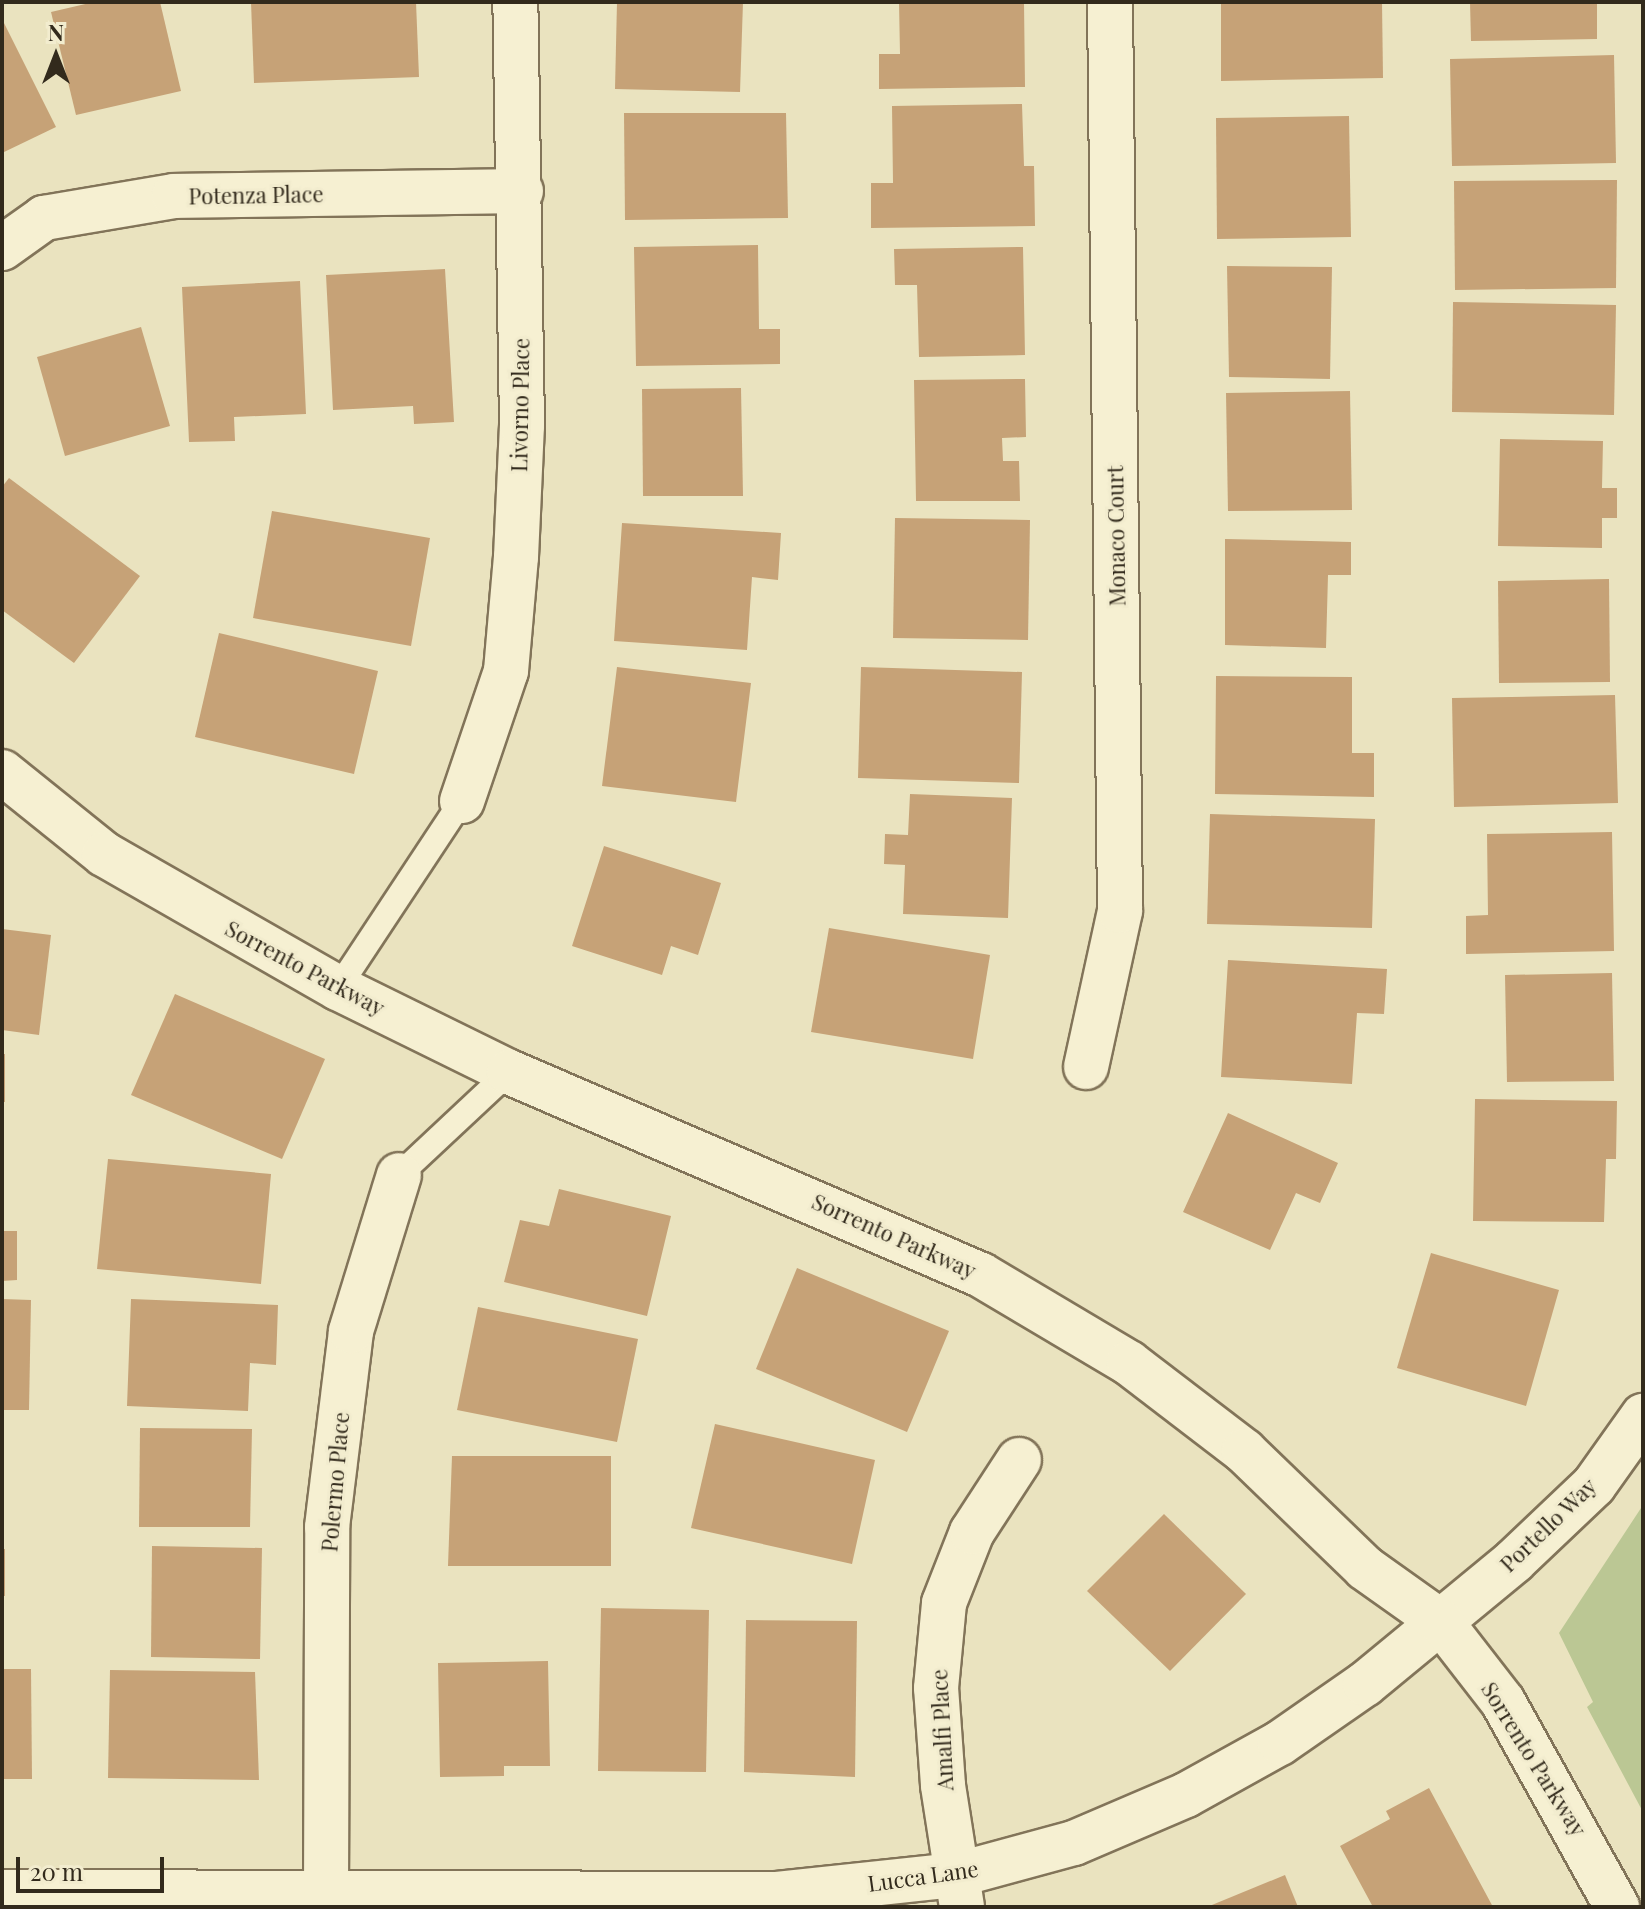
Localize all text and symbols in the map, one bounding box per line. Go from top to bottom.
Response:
north arrow [16,16,96,96]
text: N [48,17,64,47]
street label: Potenza Place [188,181,324,209]
street label: Livorno Place [506,338,534,472]
street label: Monaco Court [1102,465,1130,607]
street label: Sorrento Parkway [221,915,389,1021]
street label: Sorrento Parkway [808,1188,980,1284]
street label: Polermo Place [316,1411,354,1553]
street label: Portello Way [1494,1472,1602,1578]
street label: Amalfi Place [926,1669,958,1791]
street label: Sorrento Parkway [1476,1677,1592,1841]
scale bar [20,1841,168,1891]
text: 20 m [30,1855,83,1887]
street label: Lucca Lane [866,1855,980,1897]

